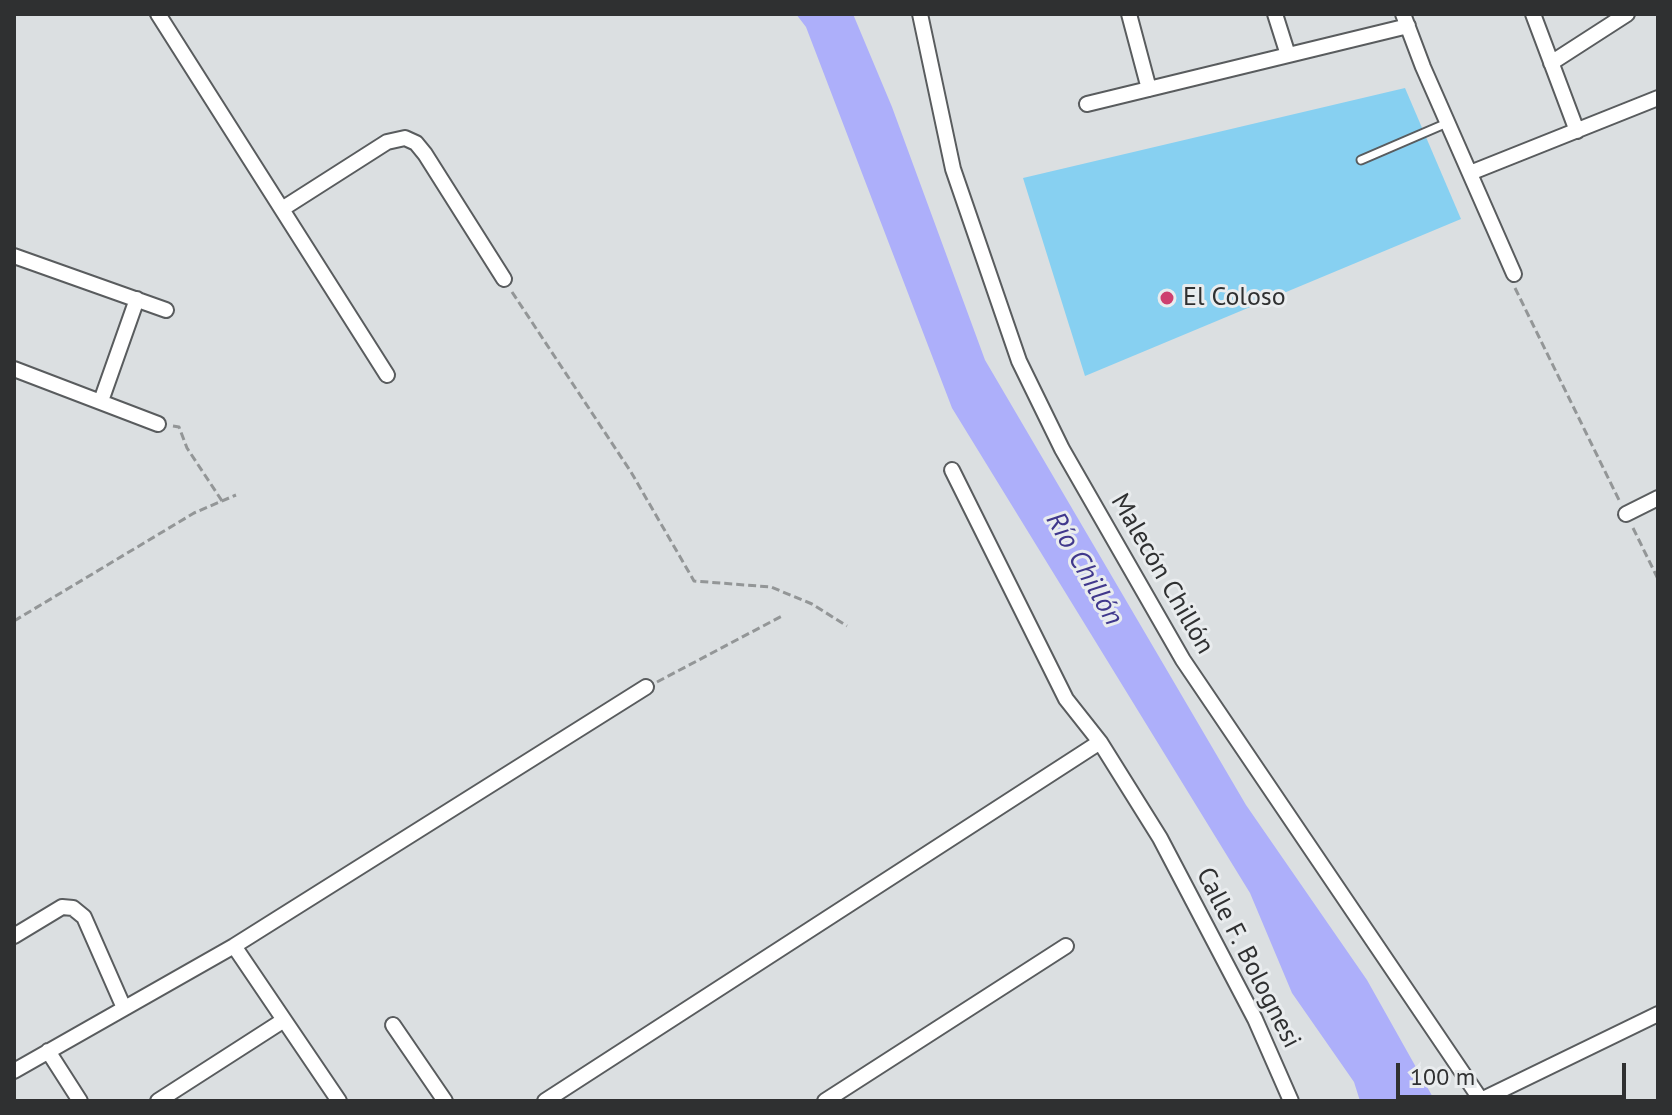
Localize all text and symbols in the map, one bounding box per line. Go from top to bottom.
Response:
place label: El Coloso [1183,282,1286,314]
marker: El Coloso [1158,289,1176,307]
street label: Malecón Chillón [1104,488,1220,660]
water label: Río Chillón [1038,506,1130,632]
street label: Calle F. Bolognesi [1189,862,1307,1054]
scale bar [1400,1047,1630,1097]
text: 100 m [1410,1061,1475,1092]

